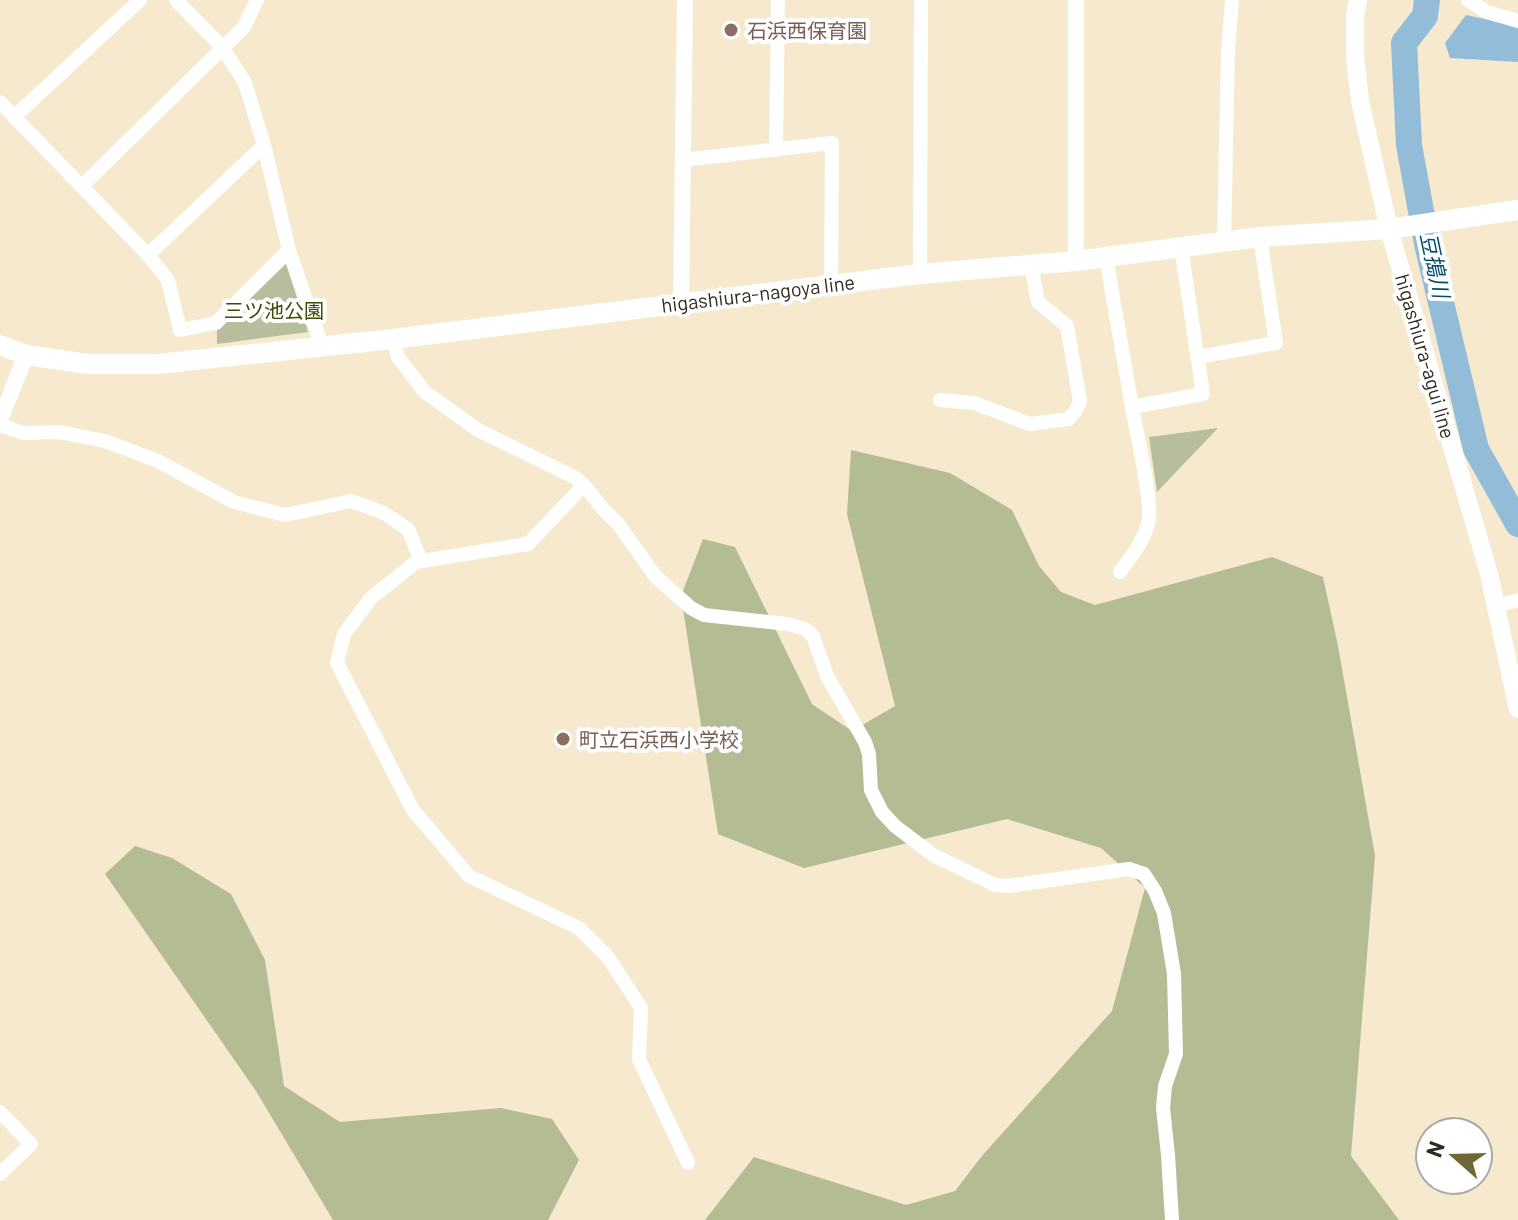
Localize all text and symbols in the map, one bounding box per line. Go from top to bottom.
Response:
place label: 石浜西保育園 [747,18,867,42]
marker: 石浜西保育園 [722,21,740,39]
water label: 豆搗川 [1416,230,1456,302]
street label: higashiura-nagoya line [660,269,856,317]
street label: higashiura-agui line [1391,271,1461,441]
park label: 三ツ池公園 [224,298,324,322]
place label: 町立石浜西小学校 [579,727,739,751]
marker: 町立石浜西小学校 [554,730,572,748]
north arrow [1414,1116,1494,1196]
text: N [1420,1137,1449,1160]

